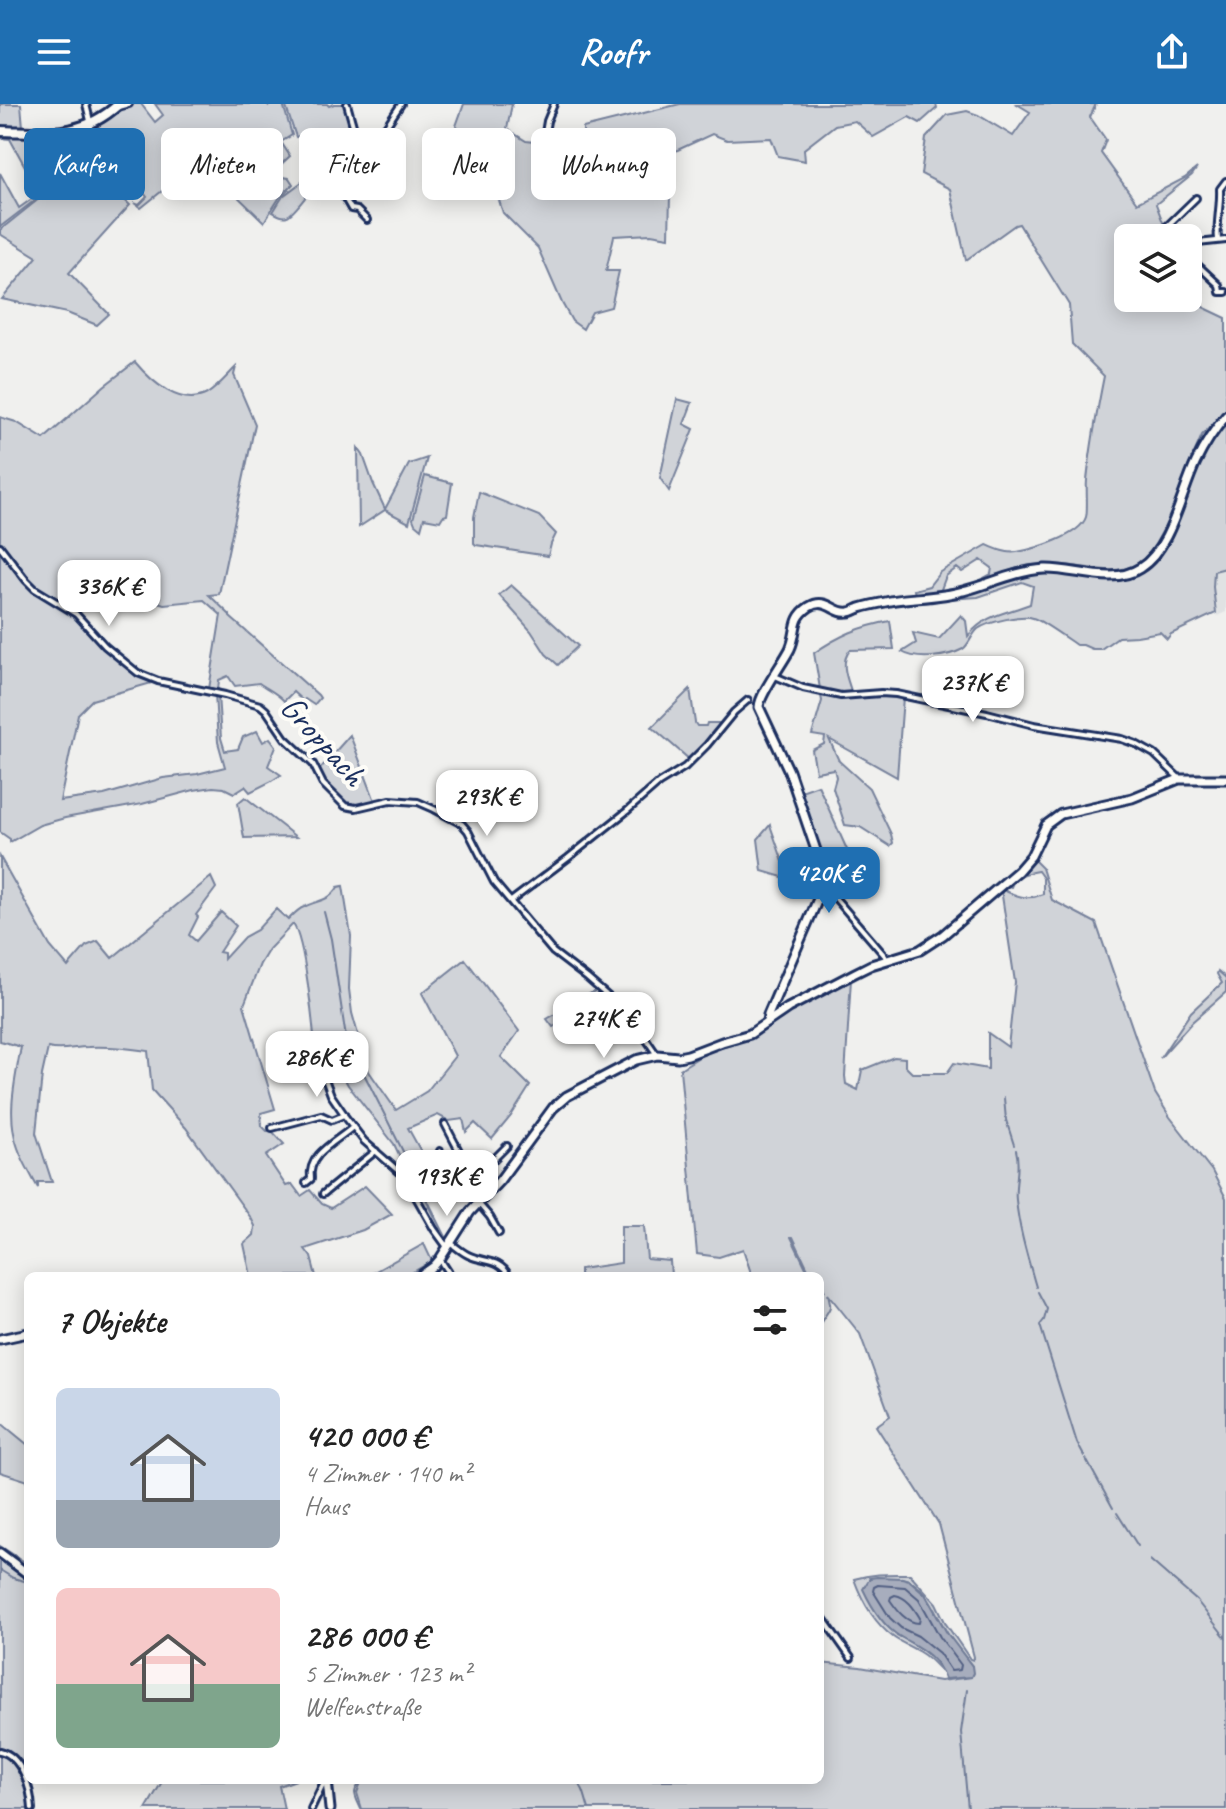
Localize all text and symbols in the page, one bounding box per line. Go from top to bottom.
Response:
text: Roofr [578,29,648,75]
icon: menu [32,30,76,74]
icon: share [1150,30,1194,74]
chip: Kaufen [24,128,145,200]
chip: Mieten [161,128,283,200]
chip: Filter [299,128,406,200]
chip: Neu [422,128,515,200]
chip: Wohnung [531,128,676,200]
map controls [1114,224,1202,312]
button: layers [1114,224,1202,312]
pin: 336K € [44,560,174,628]
text: 336K € [76,569,142,602]
pin: 237K € [908,656,1038,724]
text: 237K € [940,665,1006,698]
street label: Groppach [272,686,377,796]
pin: 293K € [422,770,552,838]
text: 293K € [454,779,520,812]
pin: 420K € [764,847,894,915]
text: 420K € [796,856,862,889]
pin: 274K € [539,992,669,1060]
text: 274K € [571,1001,637,1034]
pin: 286K € [252,1031,382,1099]
text: 286K € [284,1040,350,1073]
pin: 193K € [382,1150,512,1218]
text: 193K € [414,1159,480,1192]
icon: filters [748,1298,792,1342]
text: 7 Objekte [56,1299,166,1342]
text: 420 000 € [304,1414,428,1457]
icon: home [120,1420,216,1516]
text: 4 Zimmer · 140 m² [304,1457,470,1490]
text: Haus [304,1490,349,1523]
text: 286 000 € [304,1614,428,1657]
icon: home [120,1620,216,1716]
text: 5 Zimmer · 123 m² [304,1657,470,1690]
text: Welfenstraße [304,1690,420,1723]

